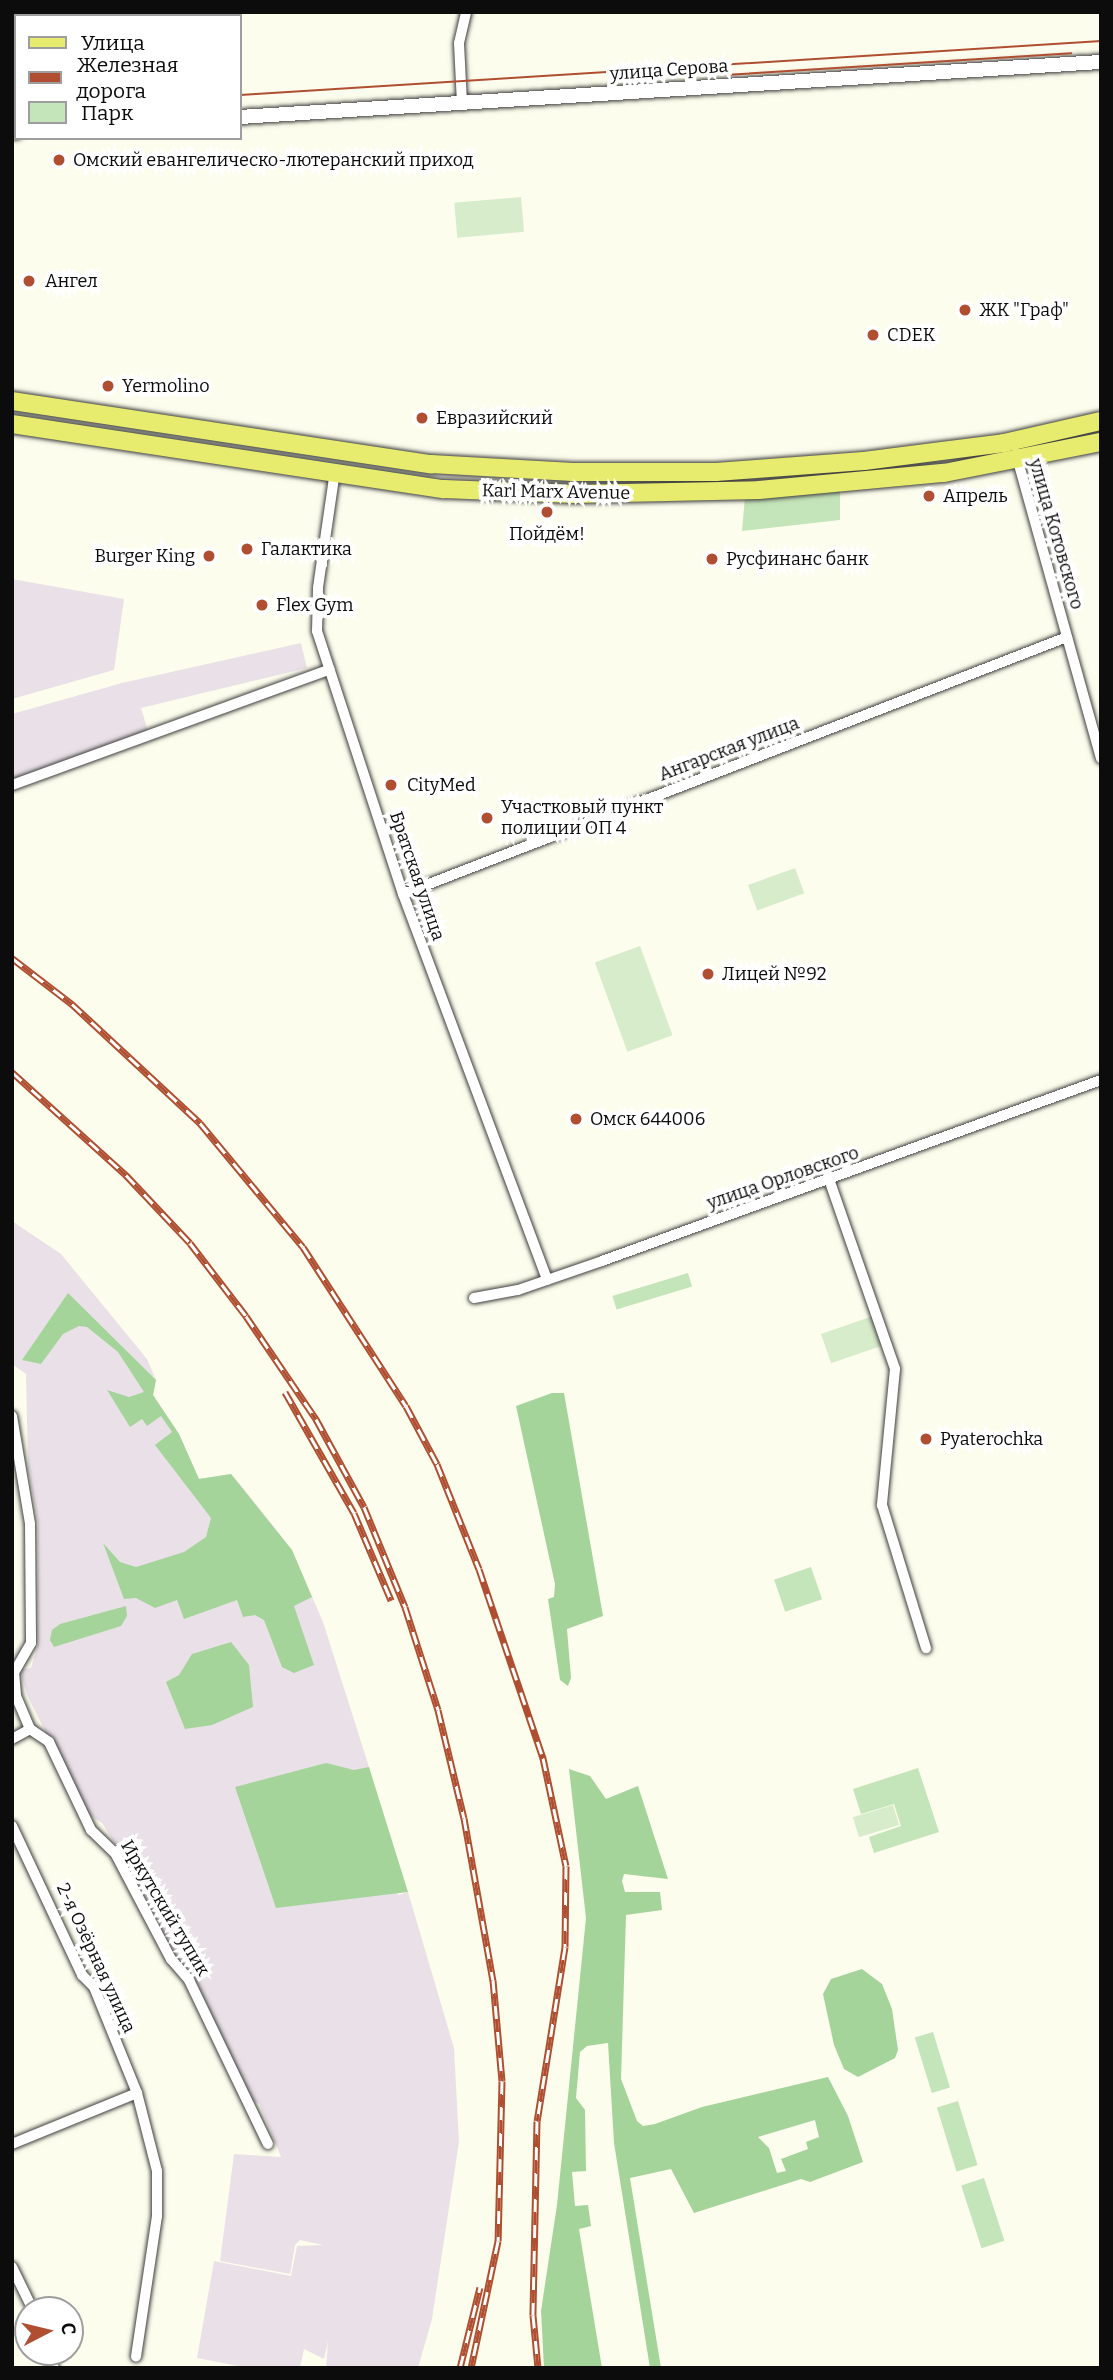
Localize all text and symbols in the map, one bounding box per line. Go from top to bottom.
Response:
legend [14,14,242,140]
text: Улица [81,30,145,56]
text: Железная дорога [76,52,178,104]
street label: улица Серова [609,55,729,85]
text: Парк [81,100,133,126]
place label: Омский евангелическо-лютеранский приход [73,149,474,171]
marker: Омский евангелическо-лютеранский приход [51,152,67,168]
place label: Ангел [45,270,98,292]
marker: Ангел [19,271,39,291]
place label: ЖК "Граф" [979,299,1069,321]
marker: ЖК "Граф" [957,302,973,318]
place label: CDEK [887,324,935,346]
marker: CDEK [865,327,881,343]
place label: Yermolino [122,375,210,397]
marker: Yermolino [100,378,116,394]
place label: Евразийский [436,407,553,429]
marker: Евразийский [414,410,430,426]
street label: улица Котовского [1024,456,1088,612]
street label: Karl Marx Avenue [482,480,630,504]
place label: Апрель [943,485,1007,507]
marker: Апрель [921,488,937,504]
marker: Пойдём! [539,504,555,520]
place label: Пойдём! [509,523,585,545]
place label: Галактика [261,538,352,560]
marker: Галактика [239,541,255,557]
place label: Burger King [94,545,195,567]
marker: Burger King [201,548,217,564]
place label: Русфинанс банк [726,548,869,570]
marker: Русфинанс банк [704,551,720,567]
place label: Flex Gym [276,594,353,616]
marker: Flex Gym [254,597,270,613]
street label: Ангарская улица [656,712,802,786]
place label: CityMed [407,774,476,796]
marker: CityMed [381,775,401,795]
place label: Участковый пункт полиции ОП 4 [501,797,663,840]
street label: Братская улица [385,809,449,943]
marker: Участковый пункт полиции ОП 4 [479,810,495,826]
place label: Лицей №92 [722,963,827,985]
marker: Лицей №92 [700,966,716,982]
place label: Омск 644006 [590,1108,705,1130]
marker: Омск 644006 [568,1111,584,1127]
street label: улица Орловского [704,1142,862,1214]
place label: Pyaterochka [940,1428,1043,1450]
marker: Pyaterochka [918,1431,934,1447]
street label: Иркутский тупик [116,1836,214,1980]
street label: 2-я Озёрная улица [52,1880,140,2036]
north arrow [14,2296,84,2366]
text: С [56,2321,81,2336]

